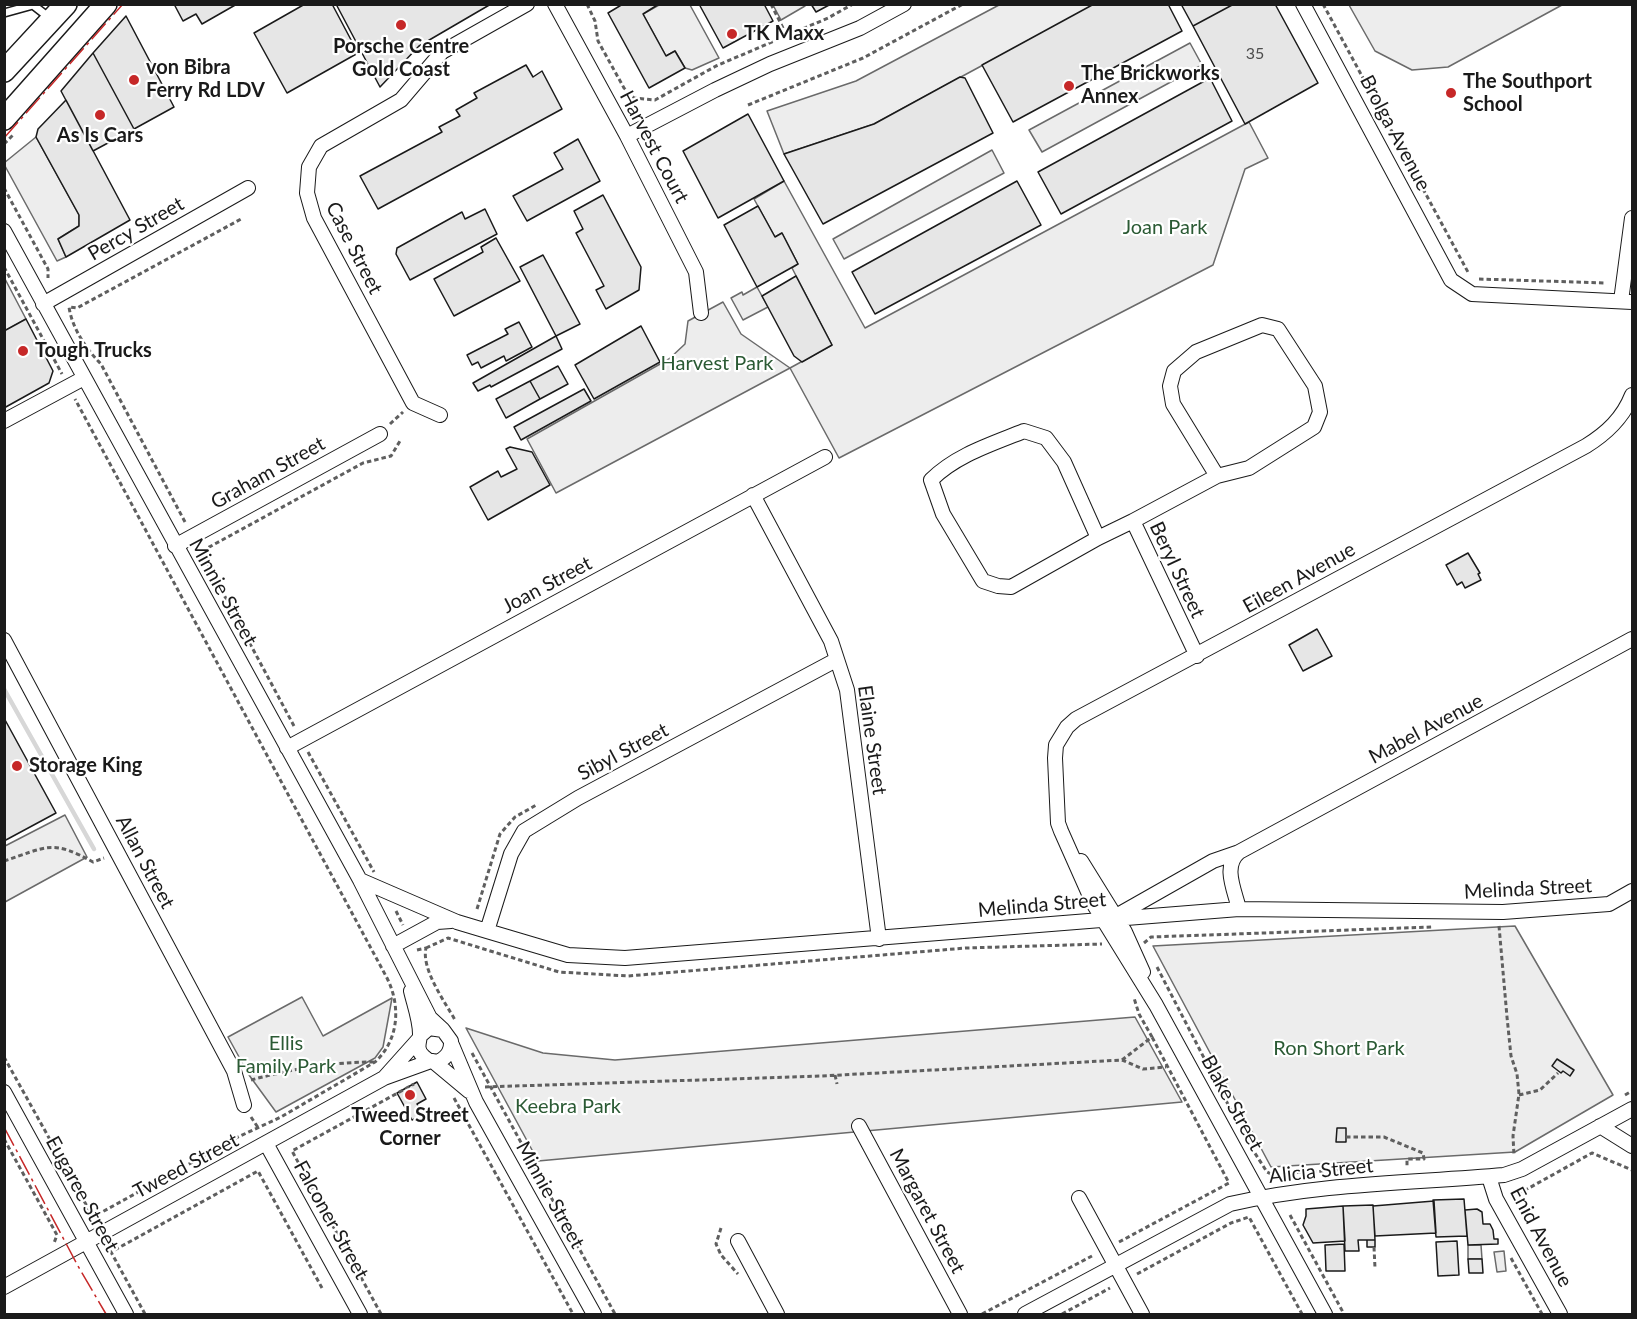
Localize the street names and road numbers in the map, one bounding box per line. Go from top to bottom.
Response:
street label: Brolga Avenue [1355,71,1435,195]
street label: Harvest Court [614,87,694,207]
street label: Percy Street [84,192,188,266]
street label: Case Street [321,198,387,298]
street label: Graham Street [207,432,329,514]
street label: Beryl Street [1144,518,1210,622]
street label: Minnie Street [184,534,262,650]
street label: Eileen Avenue [1239,537,1359,619]
street label: Joan Street [498,551,596,619]
street label: Elaine Street [852,684,892,796]
street label: Mabel Avenue [1365,689,1487,769]
street label: Sibyl Street [574,718,672,786]
street label: Allan Street [111,811,179,913]
street label: Melinda Street [1463,874,1593,904]
street label: Melinda Street [977,887,1107,923]
street label: Blake Street [1196,1051,1268,1155]
street label: Tweed Street [129,1128,243,1204]
street label: Eugaree Street [40,1132,124,1256]
street label: Minnie Street [511,1137,589,1253]
street label: Margaret Street [884,1144,970,1278]
street label: Alicia Street [1267,1154,1375,1188]
street label: Falconer Street [288,1156,374,1284]
street label: Enid Avenue [1505,1183,1577,1291]

